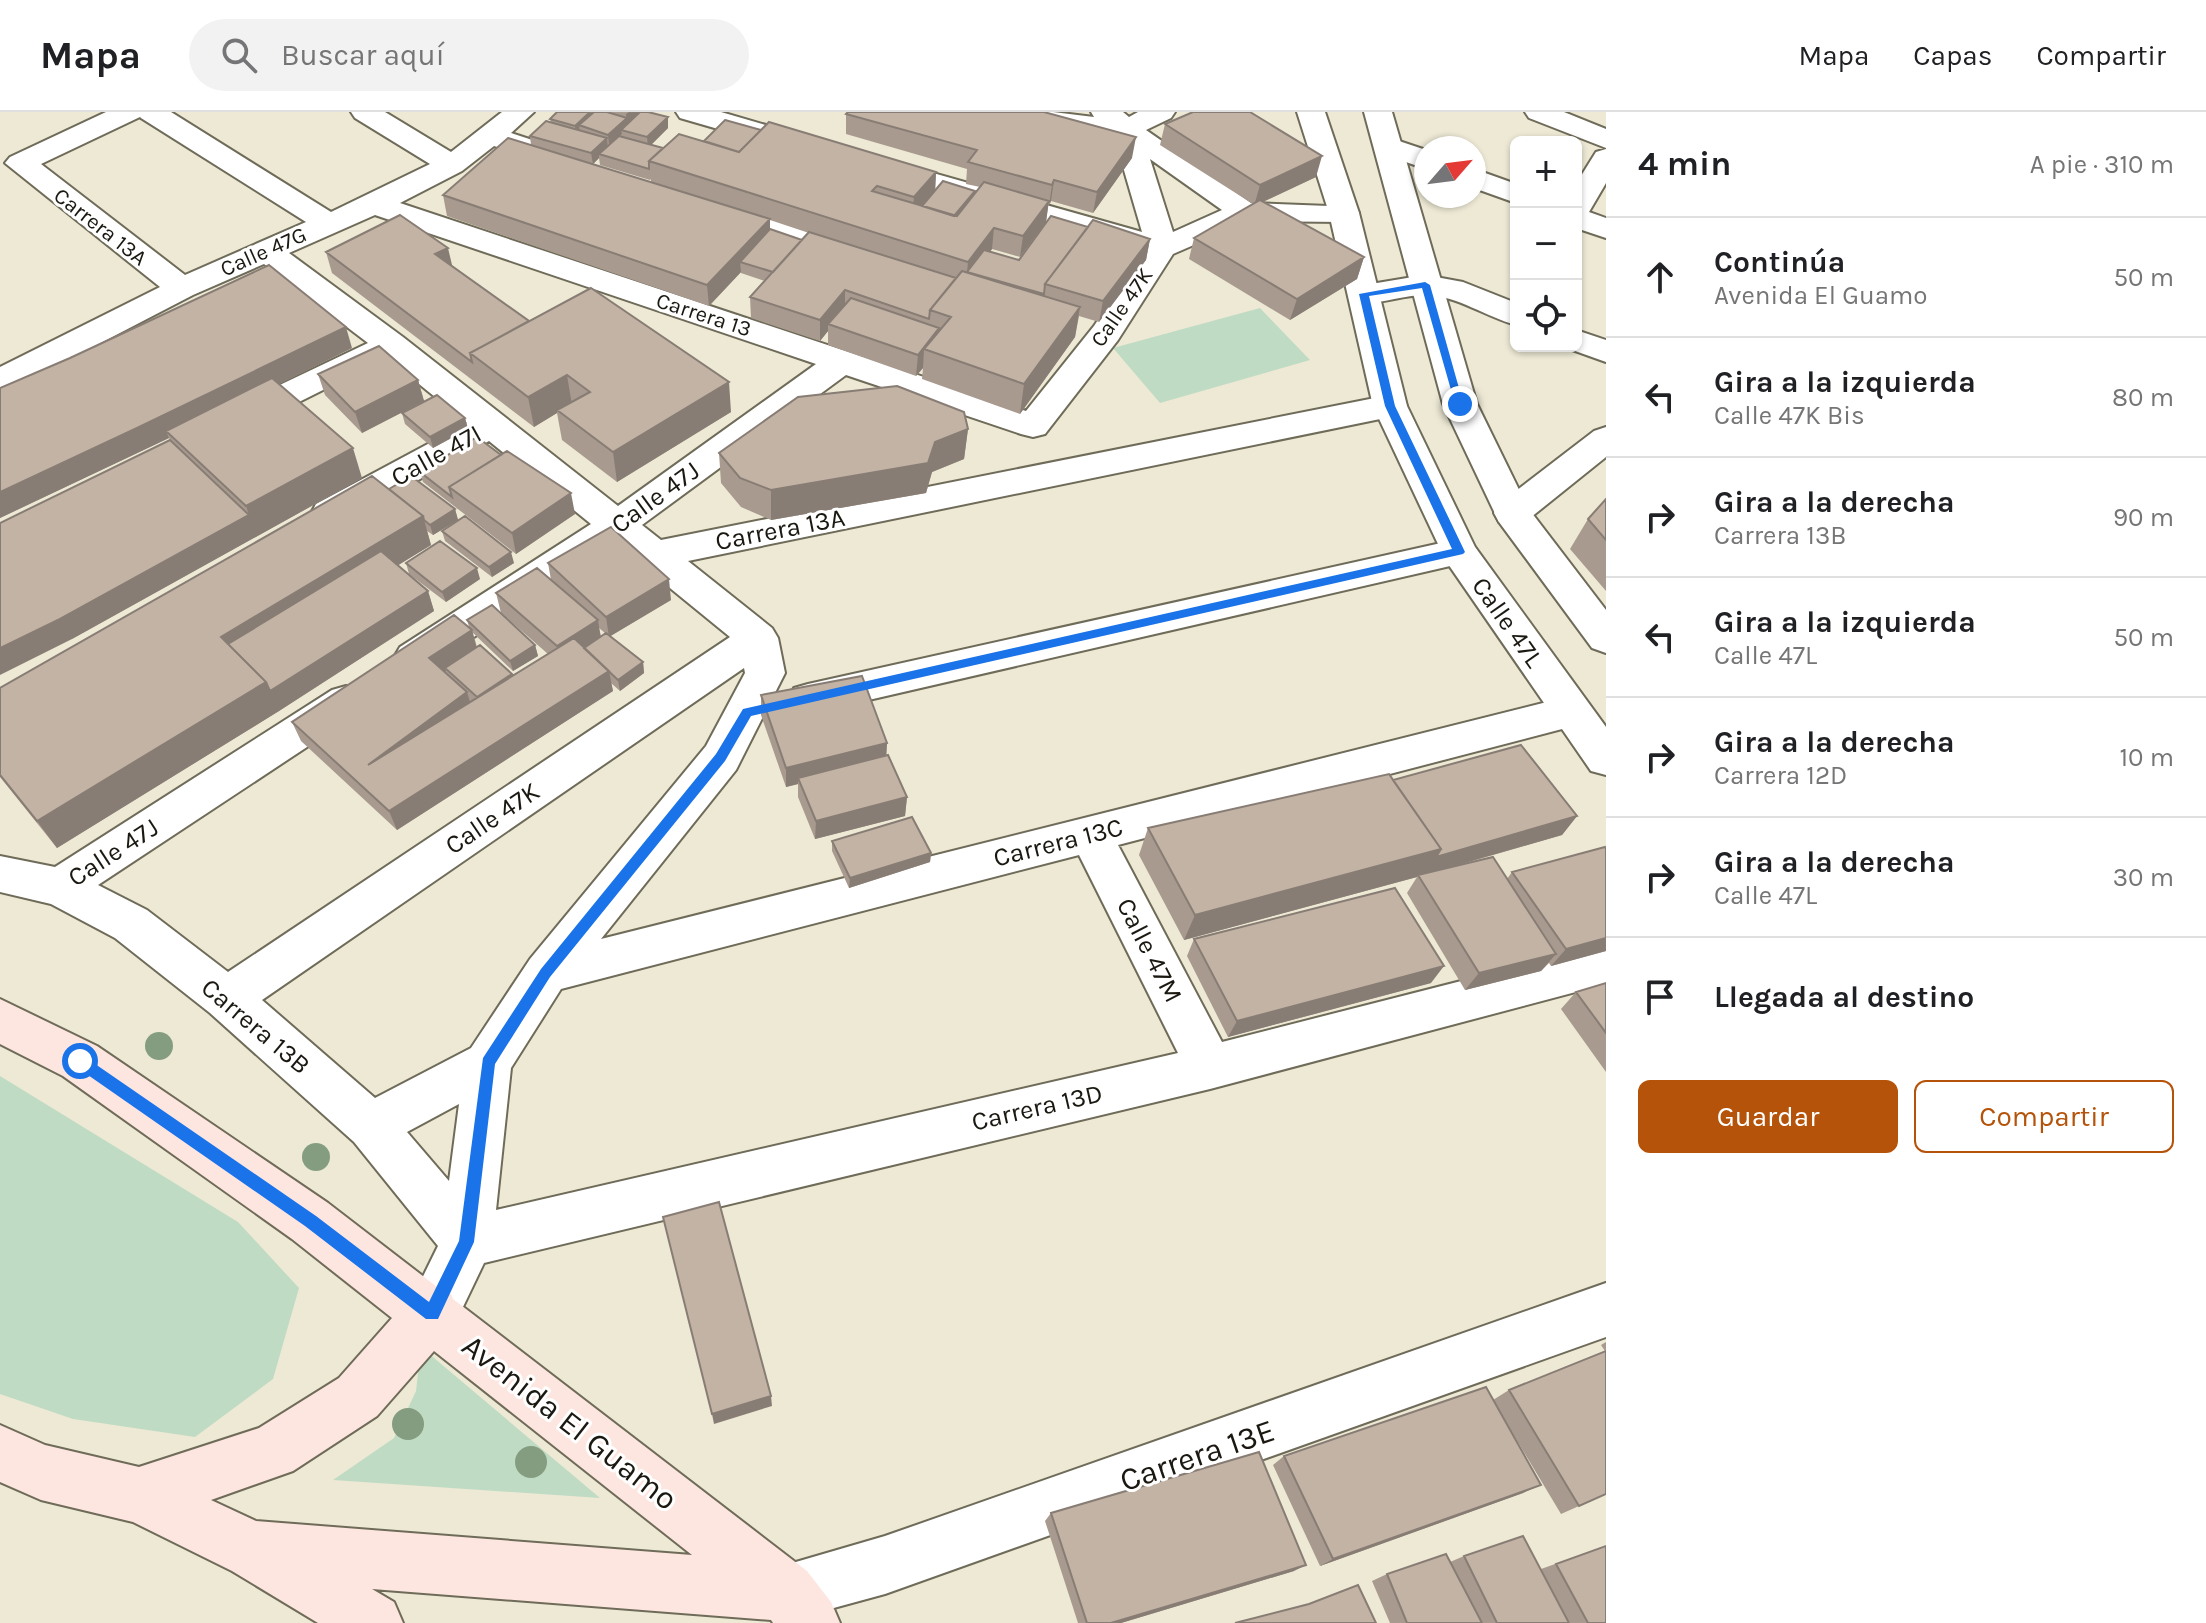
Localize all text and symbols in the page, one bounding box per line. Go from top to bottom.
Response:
search box [189,19,749,91]
text: Mapa [40,33,141,78]
icon: search [217,33,261,77]
text: Buscar aquí [281,37,445,73]
text: Mapa [1798,39,1869,72]
text: Capas [1913,39,1992,72]
text: Compartir [2036,39,2166,72]
north arrow [1414,136,1486,208]
map controls [1510,136,1582,352]
button: + [1510,136,1582,208]
text: 4 min [1638,144,1731,184]
text: A pie · 310 m [2030,149,2174,180]
street label: Carrera 13A [49,182,152,271]
button: − [1510,208,1582,280]
street label: Calle 47G [216,221,310,282]
text: Continúa [1714,244,1845,280]
icon: ahead [1638,255,1682,299]
text: 50 m [2113,262,2174,293]
street label: Calle 47K [1085,263,1158,352]
button: locate [1510,280,1582,352]
text: Avenida El Guamo [1714,280,1928,311]
street label: Carrera 13 [653,287,754,343]
text: Gira a la izquierda [1714,364,1976,400]
icon: left [1638,375,1682,419]
text: 80 m [2112,382,2174,413]
route end [1442,386,1478,422]
text: Calle 47K Bis [1714,400,1865,431]
street label: Calle 47I [386,418,487,493]
street label: Calle 47J [605,455,705,540]
text: Gira a la derecha [1714,484,1955,520]
icon: right [1638,495,1682,539]
street label: Carrera 13A [713,502,847,557]
text: 90 m [2113,502,2174,533]
text: Carrera 13B [1714,520,1846,551]
street label: Calle 47L [1465,571,1550,673]
text: Gira a la izquierda [1714,604,1976,640]
icon: left [1638,615,1682,659]
text: 50 m [2113,622,2174,653]
text: Calle 47L [1714,640,1817,671]
text: Gira a la derecha [1714,724,1955,760]
icon: right [1638,735,1682,779]
text: 10 m [2119,742,2174,773]
text: Carrera 12D [1714,760,1847,791]
street label: Calle 47K [439,776,545,861]
street label: Carrera 13C [990,811,1126,874]
street label: Calle 47J [62,812,164,893]
text: Gira a la derecha [1714,844,1955,880]
icon: right [1638,855,1682,899]
text: 30 m [2113,862,2174,893]
text: Calle 47L [1714,880,1817,911]
street label: Calle 47M [1110,893,1189,1008]
street label: Carrera 13B [195,972,316,1081]
icon: arrive [1638,975,1682,1019]
text: Llegada al destino [1714,979,1974,1015]
route start [62,1043,98,1079]
street label: Carrera 13D [969,1077,1106,1138]
button: Guardar [1638,1080,1898,1153]
button: Compartir [1914,1080,2174,1153]
street label: Avenida El Guamo [455,1327,685,1518]
street label: Carrera 13E [1115,1412,1279,1499]

